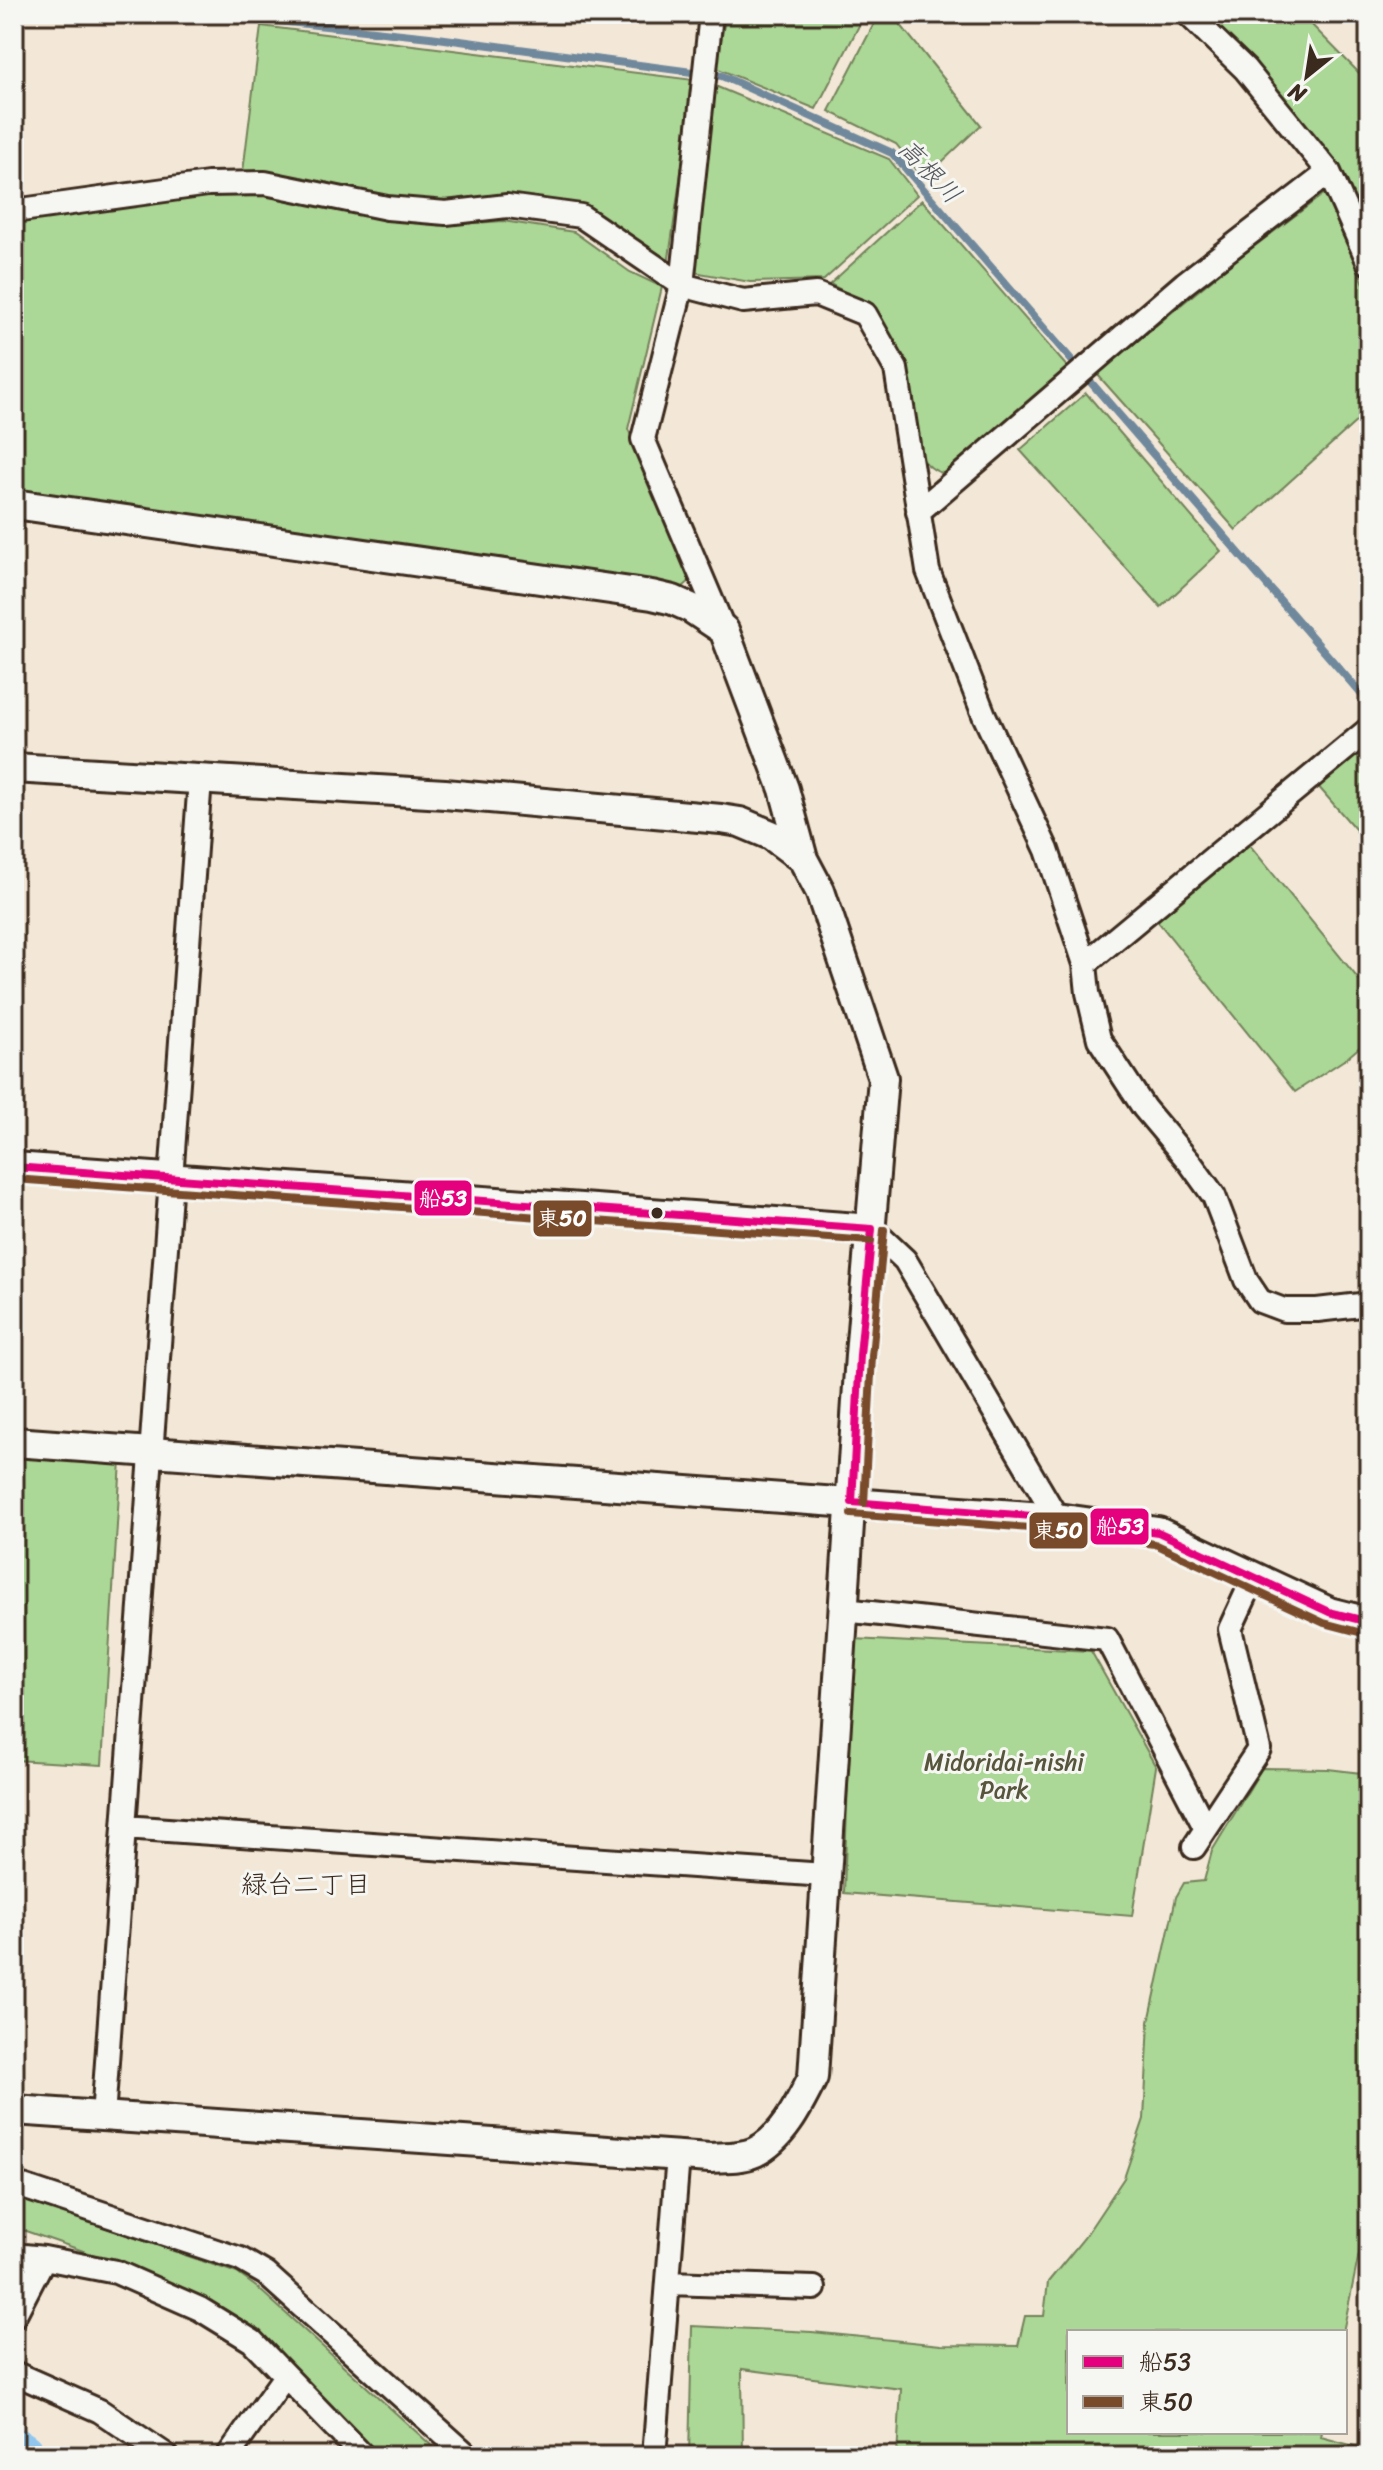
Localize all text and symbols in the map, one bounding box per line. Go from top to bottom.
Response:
north arrow [1267,36,1347,116]
text: N [1280,72,1314,114]
water label: 高根川 [886,127,974,215]
line badge: 船53 [413,1179,473,1217]
text: 船53 [419,1179,467,1218]
line badge: 東50 [532,1199,593,1238]
text: 東50 [537,1199,587,1238]
unlabelled marker [649,1205,665,1221]
line badge: 船53 [1089,1507,1150,1546]
text: 船53 [1096,1507,1144,1546]
line badge: 東50 [1028,1511,1089,1550]
text: 東50 [1033,1511,1083,1550]
park label: Midoridai-nishi Park [924,1741,1085,1811]
district label: 緑台二丁目 [241,1861,371,1907]
legend [1067,2330,1347,2434]
text: 船53 [1139,2341,1191,2383]
text: 東50 [1139,2381,1193,2423]

